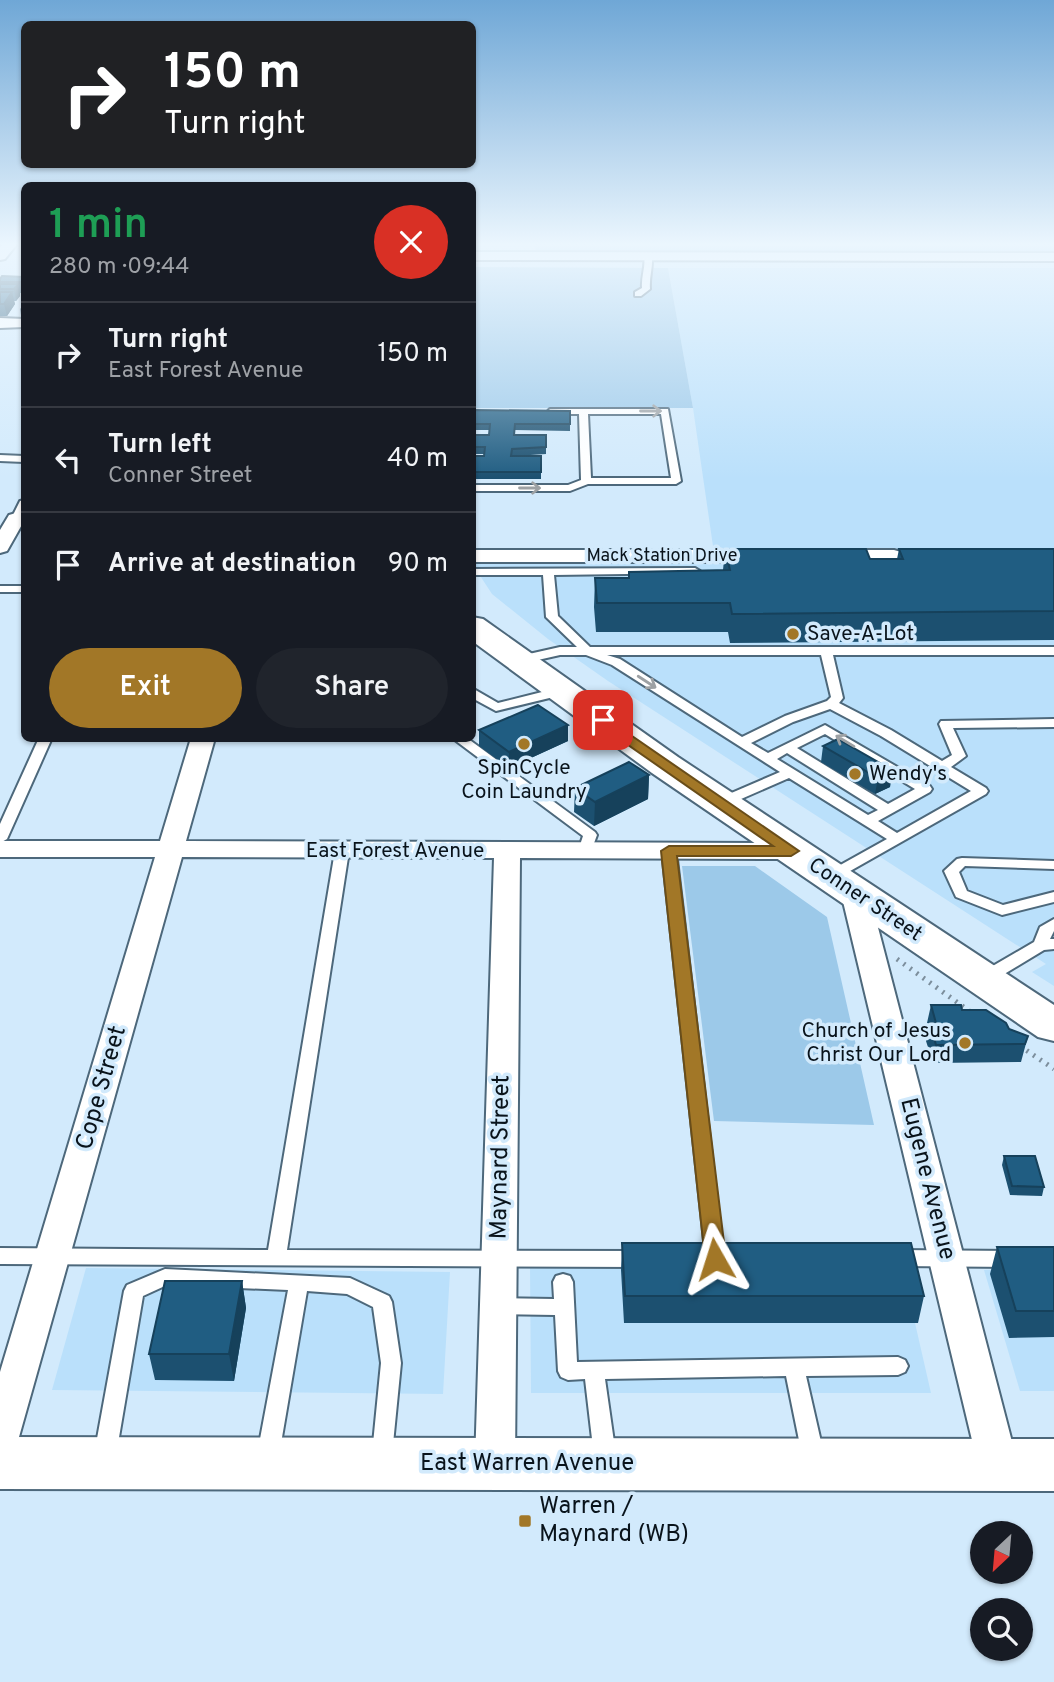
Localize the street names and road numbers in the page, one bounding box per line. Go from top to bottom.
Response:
street label: Mack Station Drive [587,545,737,568]
street label: East Forest Avenue [306,838,484,865]
street label: Conner Street [803,852,927,948]
street label: Cope Street [70,1023,134,1153]
street label: Maynard Street [485,1074,517,1240]
street label: Eugene Avenue [892,1095,962,1263]
street label: East Warren Avenue [420,1449,634,1479]

